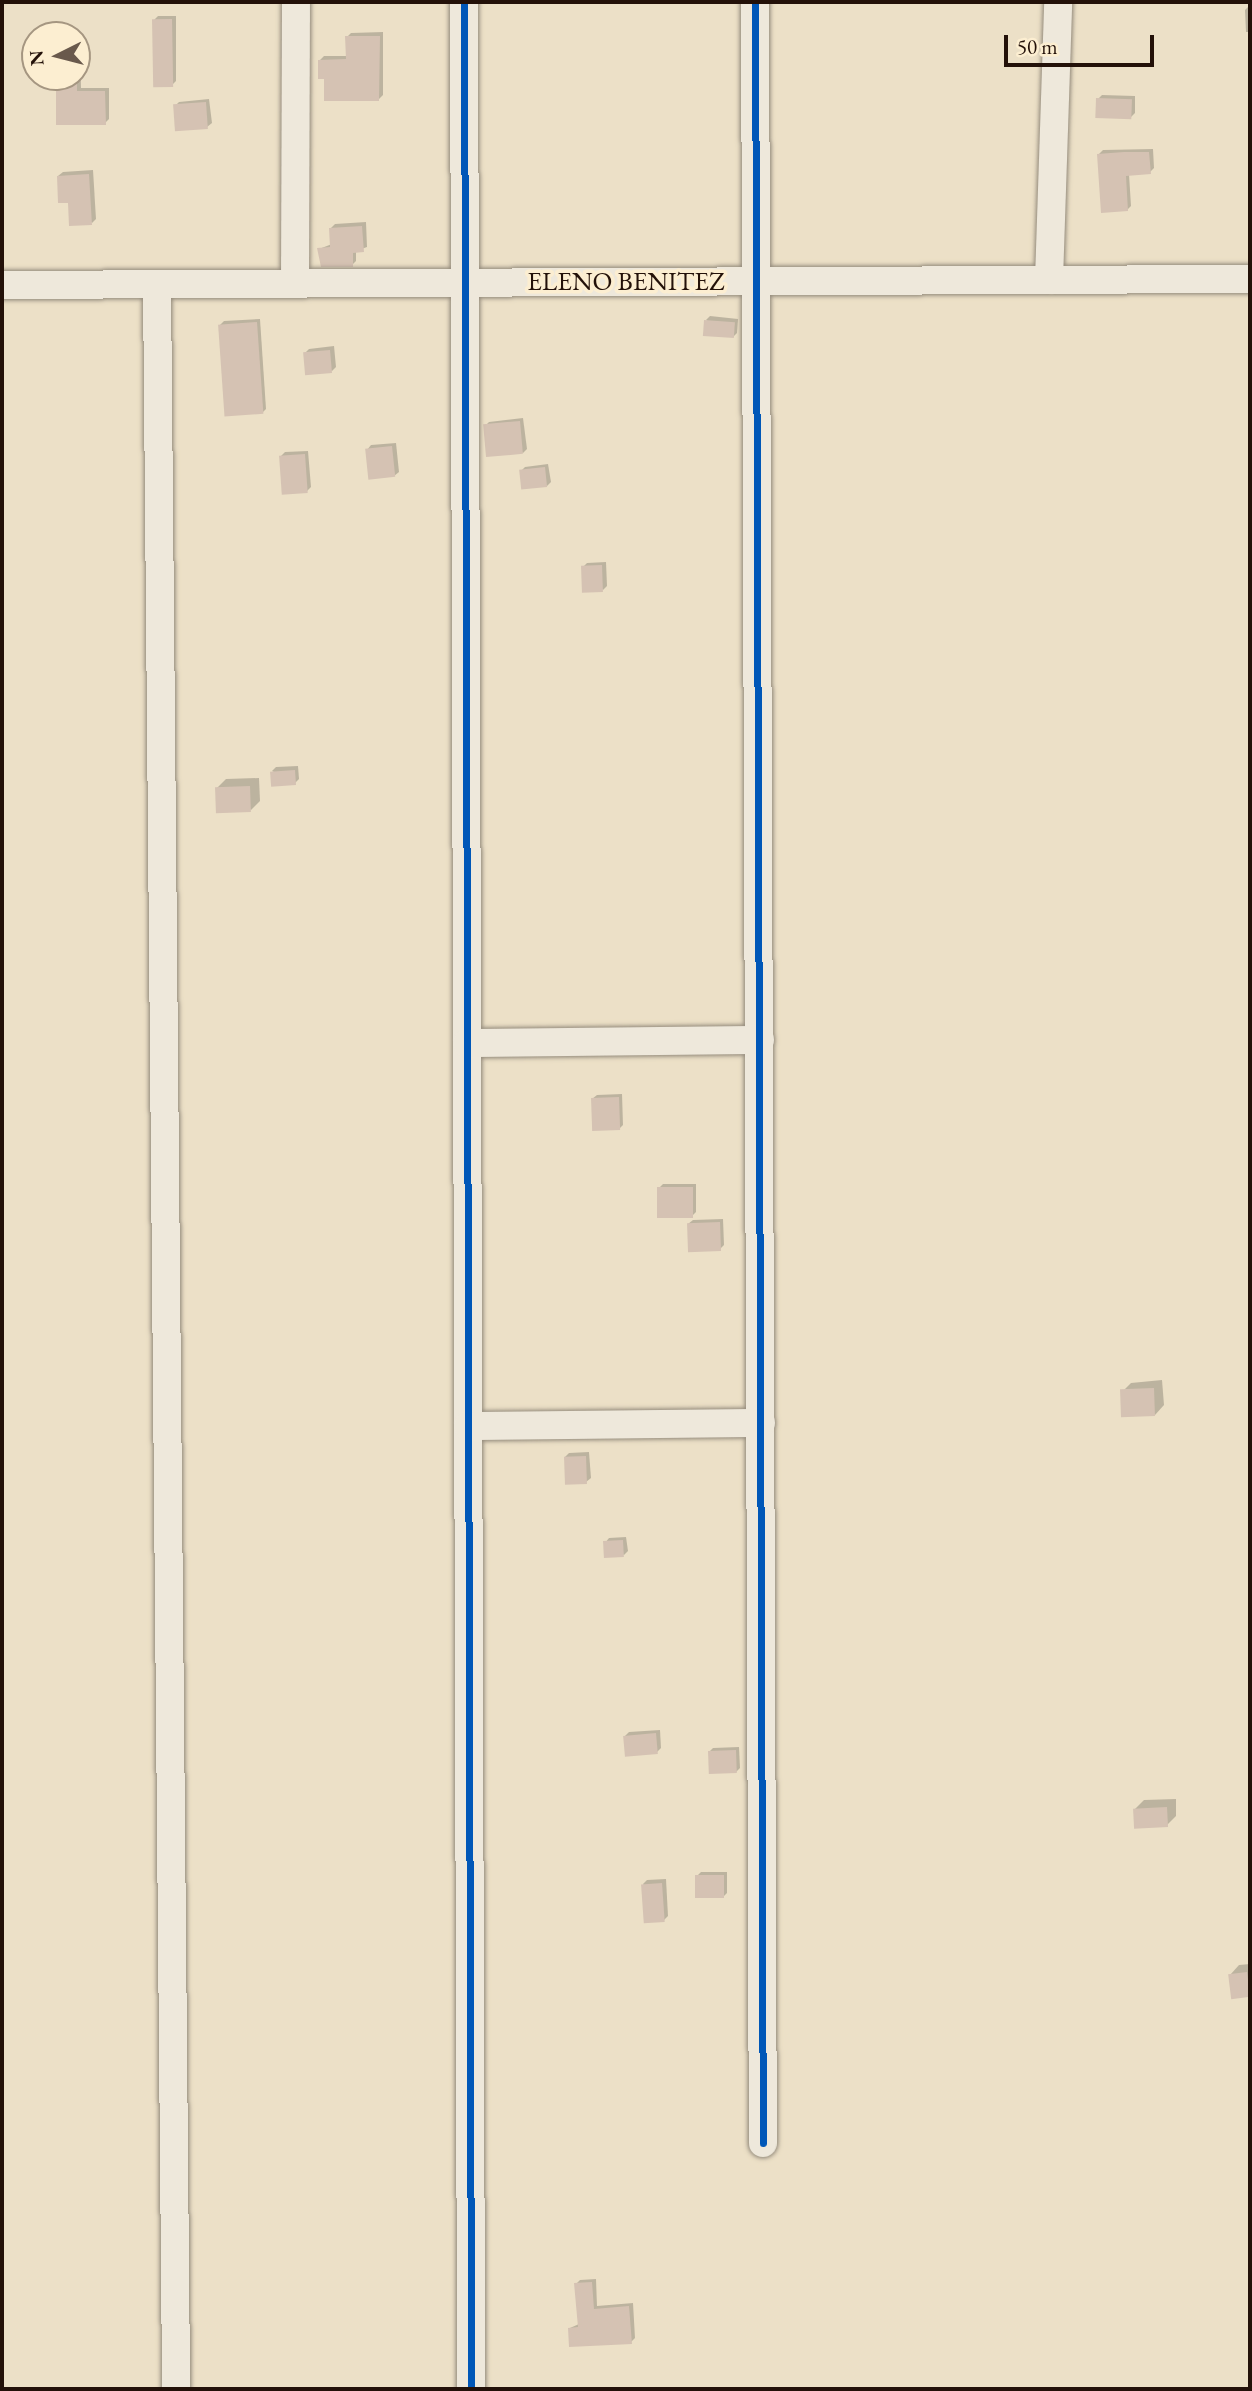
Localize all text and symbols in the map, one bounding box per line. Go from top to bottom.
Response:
north arrow [21,21,91,91]
scale bar [1007,21,1158,65]
text: 50 m [1017,33,1058,60]
text: N [23,49,50,67]
street label: ELENO BENITEZ [527,266,725,298]

